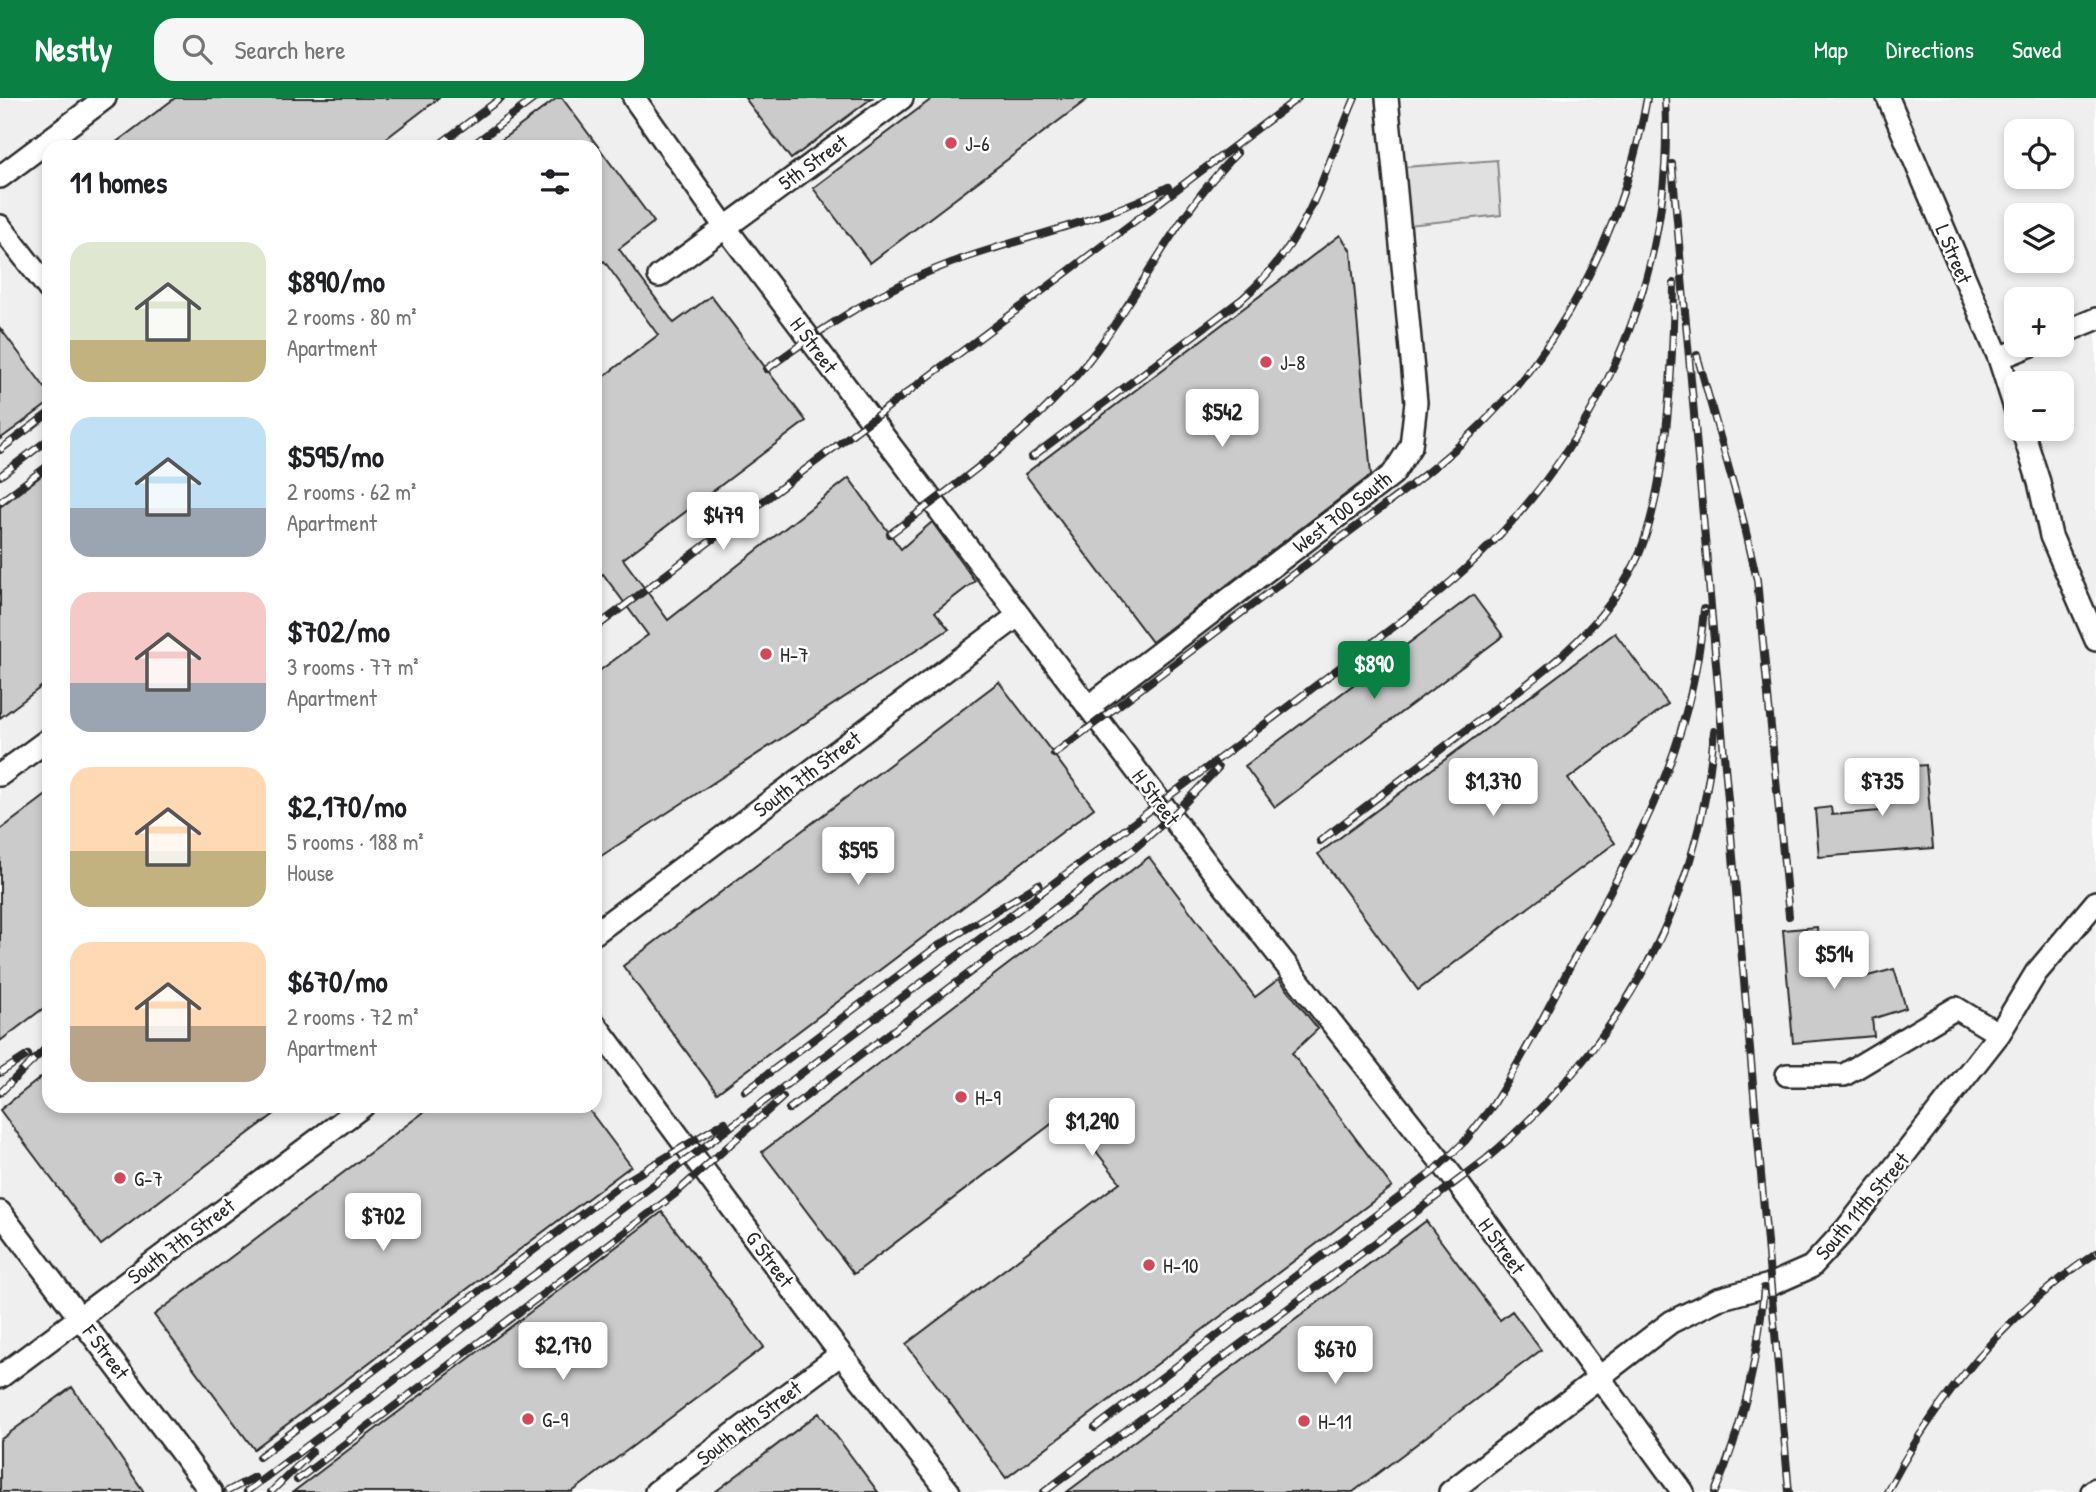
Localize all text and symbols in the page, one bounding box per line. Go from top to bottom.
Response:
search box [154,18,644,81]
text: Nestly [35,27,112,71]
icon: search [178,30,216,68]
text: Search here [234,32,346,67]
text: Map [1814,33,1848,65]
text: Directions [1886,33,1974,65]
text: Saved [2012,33,2061,65]
map controls [2004,119,2074,441]
button: locate [2004,119,2074,189]
street label: 5th Street [773,127,854,197]
place label: J-6 [965,129,990,158]
marker: J-6 [943,135,959,151]
text: 11 homes [70,162,167,202]
icon: filters [536,163,574,201]
button: layers [2004,203,2074,273]
street label: L Street [1929,220,1980,289]
text: $890/mo [287,261,385,301]
icon: home [126,270,210,354]
button: + [2004,287,2074,357]
text: 2 rooms · 80 m² [287,301,417,332]
street label: H Street [783,311,845,380]
text: Apartment [287,332,377,363]
place label: J-8 [1280,348,1305,377]
marker: J-8 [1258,354,1274,370]
button: − [2004,371,2074,441]
pin: $542 [1181,390,1263,449]
text: $542 [1202,396,1242,427]
text: $595/mo [287,436,384,476]
icon: home [126,445,210,529]
street label: West 700 South [1287,464,1398,560]
text: 2 rooms · 62 m² [287,476,416,507]
pin: $479 [682,492,764,552]
text: $479 [703,499,743,530]
text: Apartment [287,507,377,538]
text: $702/mo [287,611,390,651]
icon: home [126,620,210,704]
place label: H-7 [780,640,809,669]
pin: $890 [1333,642,1415,701]
marker: H-7 [758,646,774,662]
text: $890 [1354,648,1394,679]
text: 3 rooms · 77 m² [287,651,419,682]
text: Apartment [287,682,377,713]
street label: South 7th Street [747,724,867,824]
pin: $1,370 [1436,758,1550,818]
pin: $735 [1841,758,1923,818]
street label: H Street [1125,763,1187,832]
text: $1,370 [1465,765,1521,796]
text: $735 [1860,765,1904,796]
text: $2,170/mo [287,786,407,826]
icon: home [126,795,210,879]
text: 5 rooms · 188 m² [287,826,424,857]
pin: $595 [817,828,899,887]
text: $595 [838,834,878,865]
text: House [287,857,334,888]
pin: $514 [1793,932,1875,991]
text: $514 [1815,938,1853,969]
text: $670/mo [287,961,388,1001]
icon: home [126,970,210,1054]
text: 2 rooms · 72 m² [287,1001,419,1032]
text: Apartment [287,1032,377,1063]
place label: H-9 [975,1083,1001,1112]
marker: H-9 [953,1089,969,1105]
pin: $1,290 [1035,1098,1149,1158]
text: $1,290 [1065,1105,1119,1136]
street label: South 11th Street [1808,1145,1916,1266]
place label: G-7 [134,1164,163,1193]
marker: G-7 [112,1170,128,1186]
street label: South 7th Street [121,1191,241,1291]
pin: $702 [342,1194,424,1253]
text: $702 [361,1200,405,1231]
street label: H Street [1472,1212,1533,1281]
street label: G Street [739,1225,801,1294]
place label: H-10 [1163,1251,1198,1280]
marker: H-10 [1141,1257,1157,1273]
street label: F Street [75,1318,137,1386]
pin: $2,170 [506,1322,620,1382]
pin: $670 [1294,1326,1376,1386]
text: $2,170 [534,1329,592,1360]
text: $670 [1314,1333,1356,1364]
street label: South 9th Street [690,1373,808,1472]
place label: G-9 [542,1405,569,1434]
place label: H-11 [1318,1407,1352,1436]
marker: G-9 [520,1411,536,1427]
marker: H-11 [1296,1413,1312,1429]

